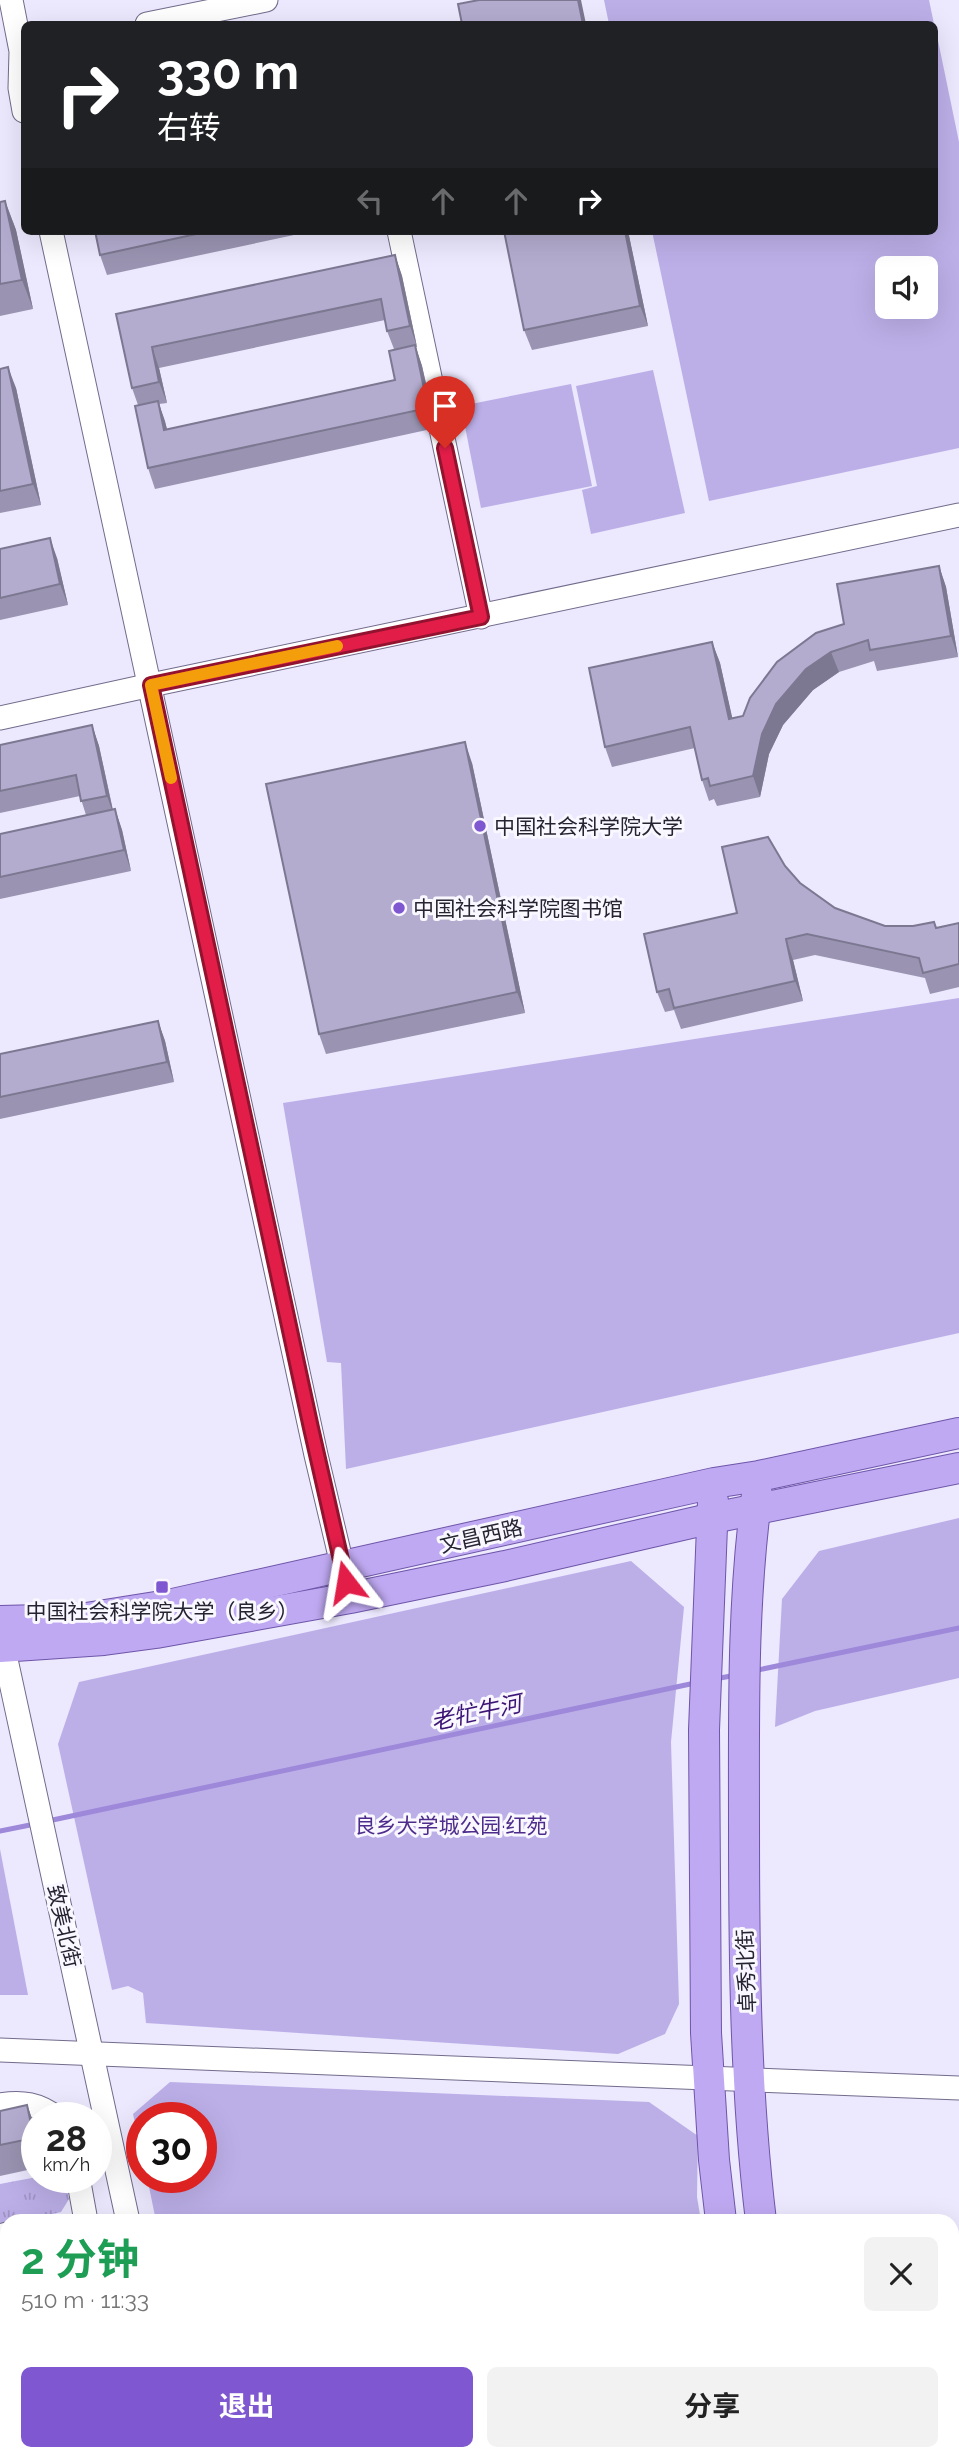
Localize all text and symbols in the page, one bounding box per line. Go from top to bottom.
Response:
text: 330 m [157,43,299,100]
icon: right [42,49,133,140]
text: 右转 [157,109,221,146]
icon: left [351,182,389,220]
icon: ahead [424,182,462,220]
icon: ahead [497,182,535,220]
icon: right [570,182,608,220]
map controls [875,256,938,319]
button: sound [875,256,938,319]
pin [415,376,475,448]
icon: arrive [426,387,464,425]
place label: 中国社会科学院大学 [494,814,683,839]
marker: 中国社会科学院大学 [472,818,488,834]
place label: 中国社会科学院图书馆 [413,896,623,921]
marker: 中国社会科学院图书馆 [391,900,407,916]
street label: 文昌西路 [437,1514,525,1558]
position arrow [309,1545,383,1619]
marker: 中国社会科学院大学（良乡） [154,1579,170,1595]
place label: 中国社会科学院大学（良乡） [26,1599,299,1624]
water label: 老牤牛河 [428,1688,528,1735]
park label: 良乡大学城公园·红苑 [355,1813,547,1838]
street label: 致美北街 [42,1882,86,1970]
street label: 卓秀北街 [732,1929,760,2013]
speed limit sign: 30 [126,2102,217,2193]
text: 28 [46,2118,87,2159]
text: km/h [43,2154,90,2175]
text: 2 分钟 [21,2235,139,2284]
button: close [864,2237,938,2311]
text: 510 m · 11:33 [21,2286,149,2313]
button: 退出 [21,2367,473,2447]
button: 分享 [487,2367,938,2447]

